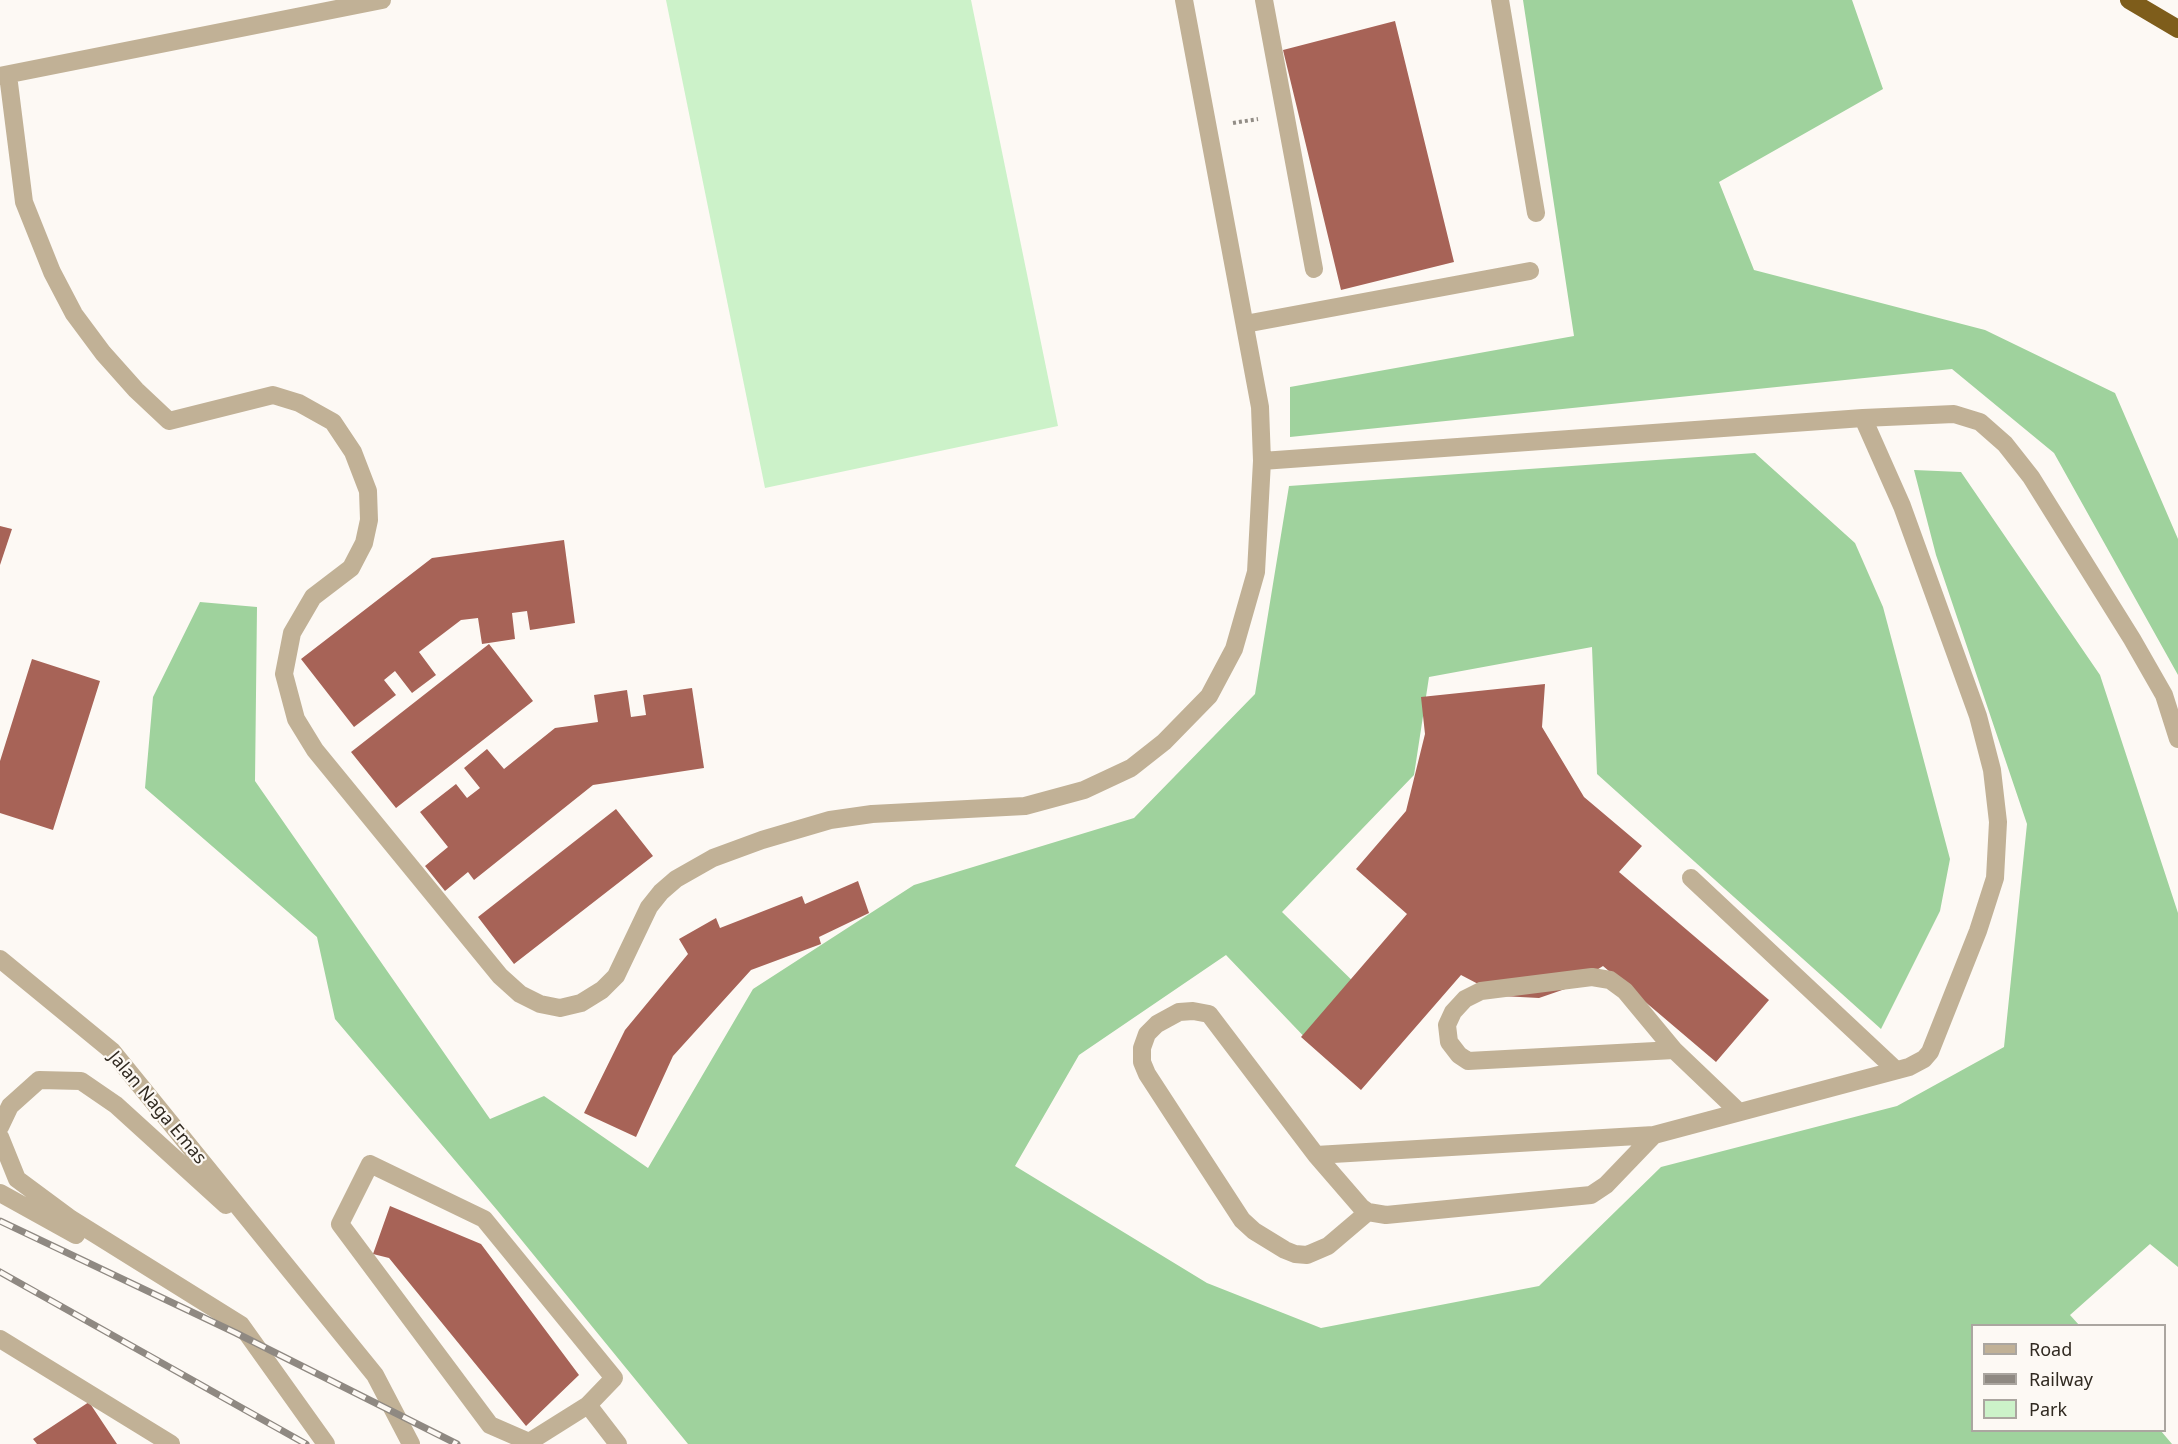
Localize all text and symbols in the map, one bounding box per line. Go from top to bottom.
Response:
street label: Jalan Naga Emas [103,1047,211,1169]
legend [1971,1324,2166,1432]
text: Road [2029,1337,2072,1361]
text: Railway [2029,1367,2093,1391]
text: Park [2029,1397,2067,1421]

